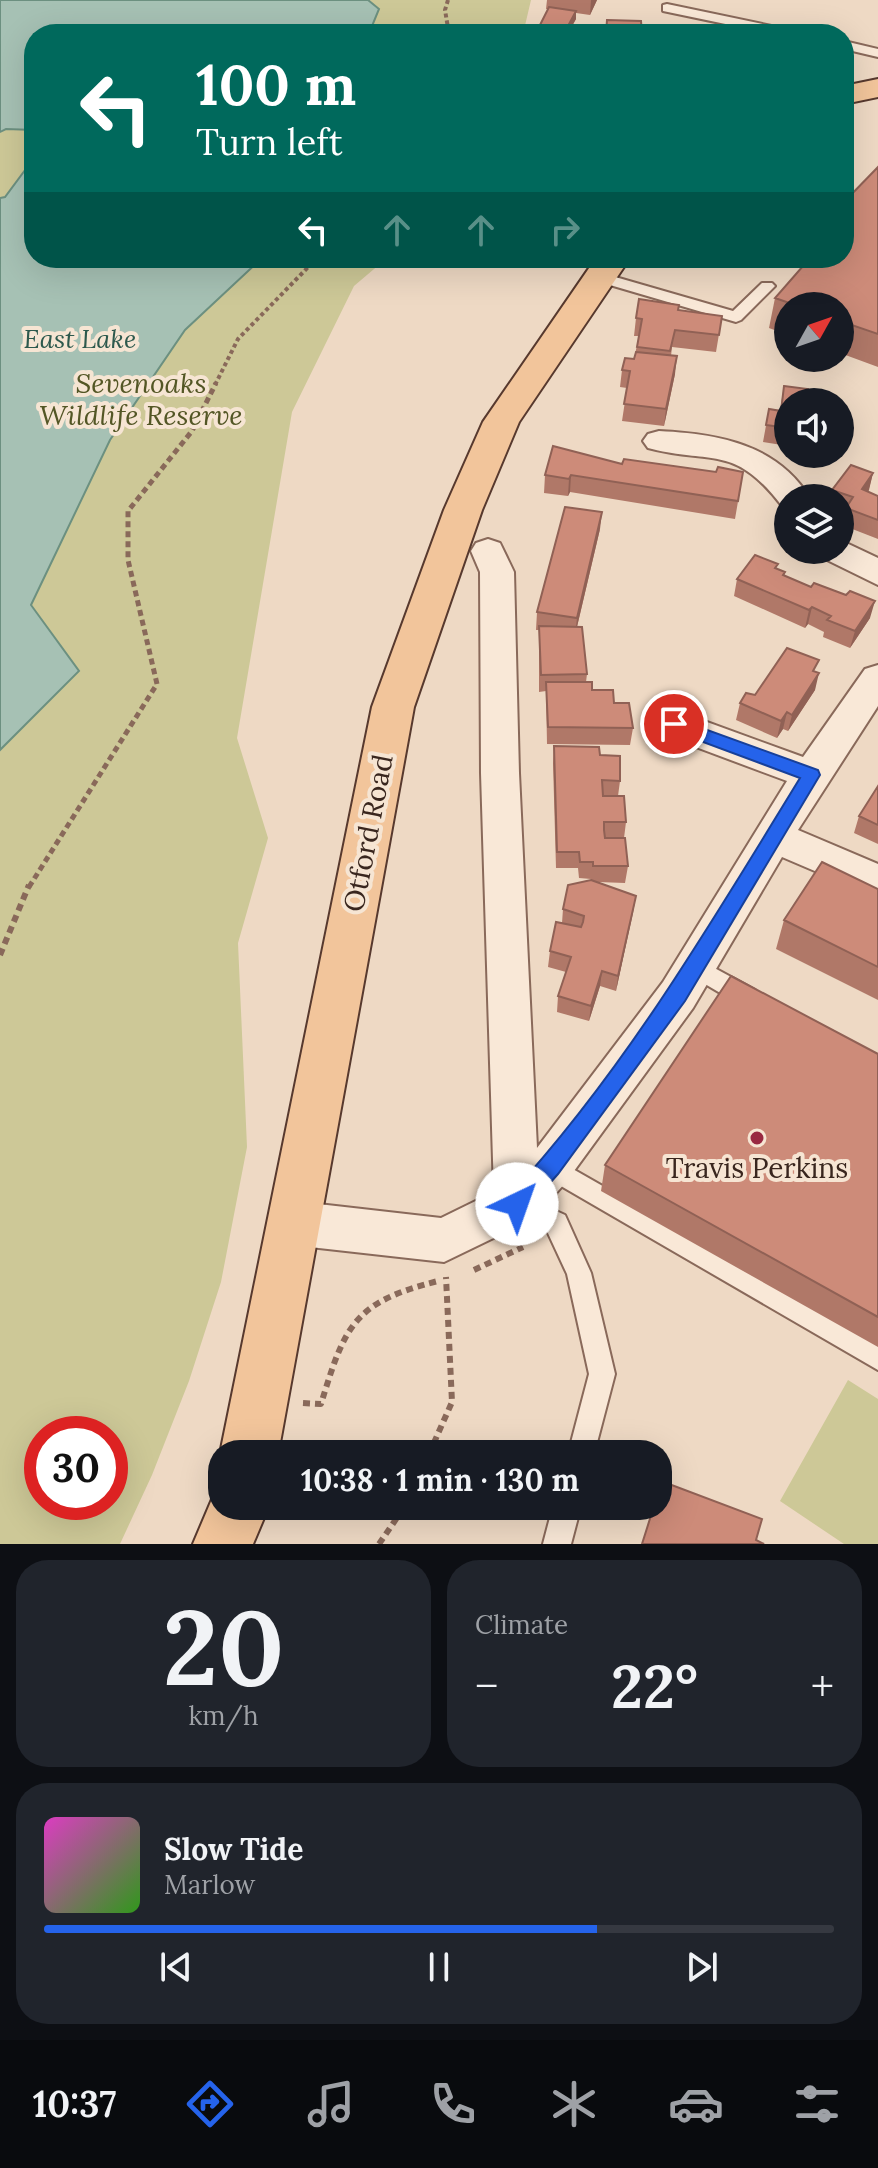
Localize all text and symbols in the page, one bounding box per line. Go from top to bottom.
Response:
text: 100 m [196,49,356,120]
icon: left [64,56,168,160]
text: Turn left [196,119,343,165]
icon: left [291,208,335,252]
icon: ahead [375,208,419,252]
icon: ahead [459,208,503,252]
icon: right [543,208,587,252]
north arrow [774,292,854,372]
map controls [774,292,854,564]
water label: East Lake [24,322,136,355]
park label: Sevenoaks Wildlife Reserve [39,365,243,433]
button: sound [774,388,854,468]
button: layers [774,484,854,564]
pin [640,690,708,758]
icon: arrive [652,702,696,746]
street label: Otford Road [335,751,401,915]
marker: Travis Perkins [748,1129,766,1147]
place label: Travis Perkins [666,1150,848,1186]
position arrow [475,1162,559,1246]
speed limit sign: 30 [24,1416,128,1520]
text: 10:38 · 1 min · 130 m [301,1461,579,1499]
text: 20 [163,1580,284,1713]
text: Climate [475,1608,568,1641]
text: 22° [611,1648,698,1724]
text: − [475,1658,498,1714]
text: + [811,1658,834,1714]
text: km/h [188,1699,259,1732]
text: Slow Tide [164,1830,303,1868]
text: Marlow [164,1868,255,1901]
icon: previous [154,1945,198,1989]
icon: pause [417,1945,461,1989]
icon: next [680,1945,724,1989]
icon: directions [182,2076,238,2132]
icon: music [303,2076,359,2132]
icon: phone [425,2076,481,2132]
icon: climate [546,2076,602,2132]
icon: car [668,2076,724,2132]
icon: filters [789,2076,845,2132]
text: 10:37 [33,2081,116,2127]

